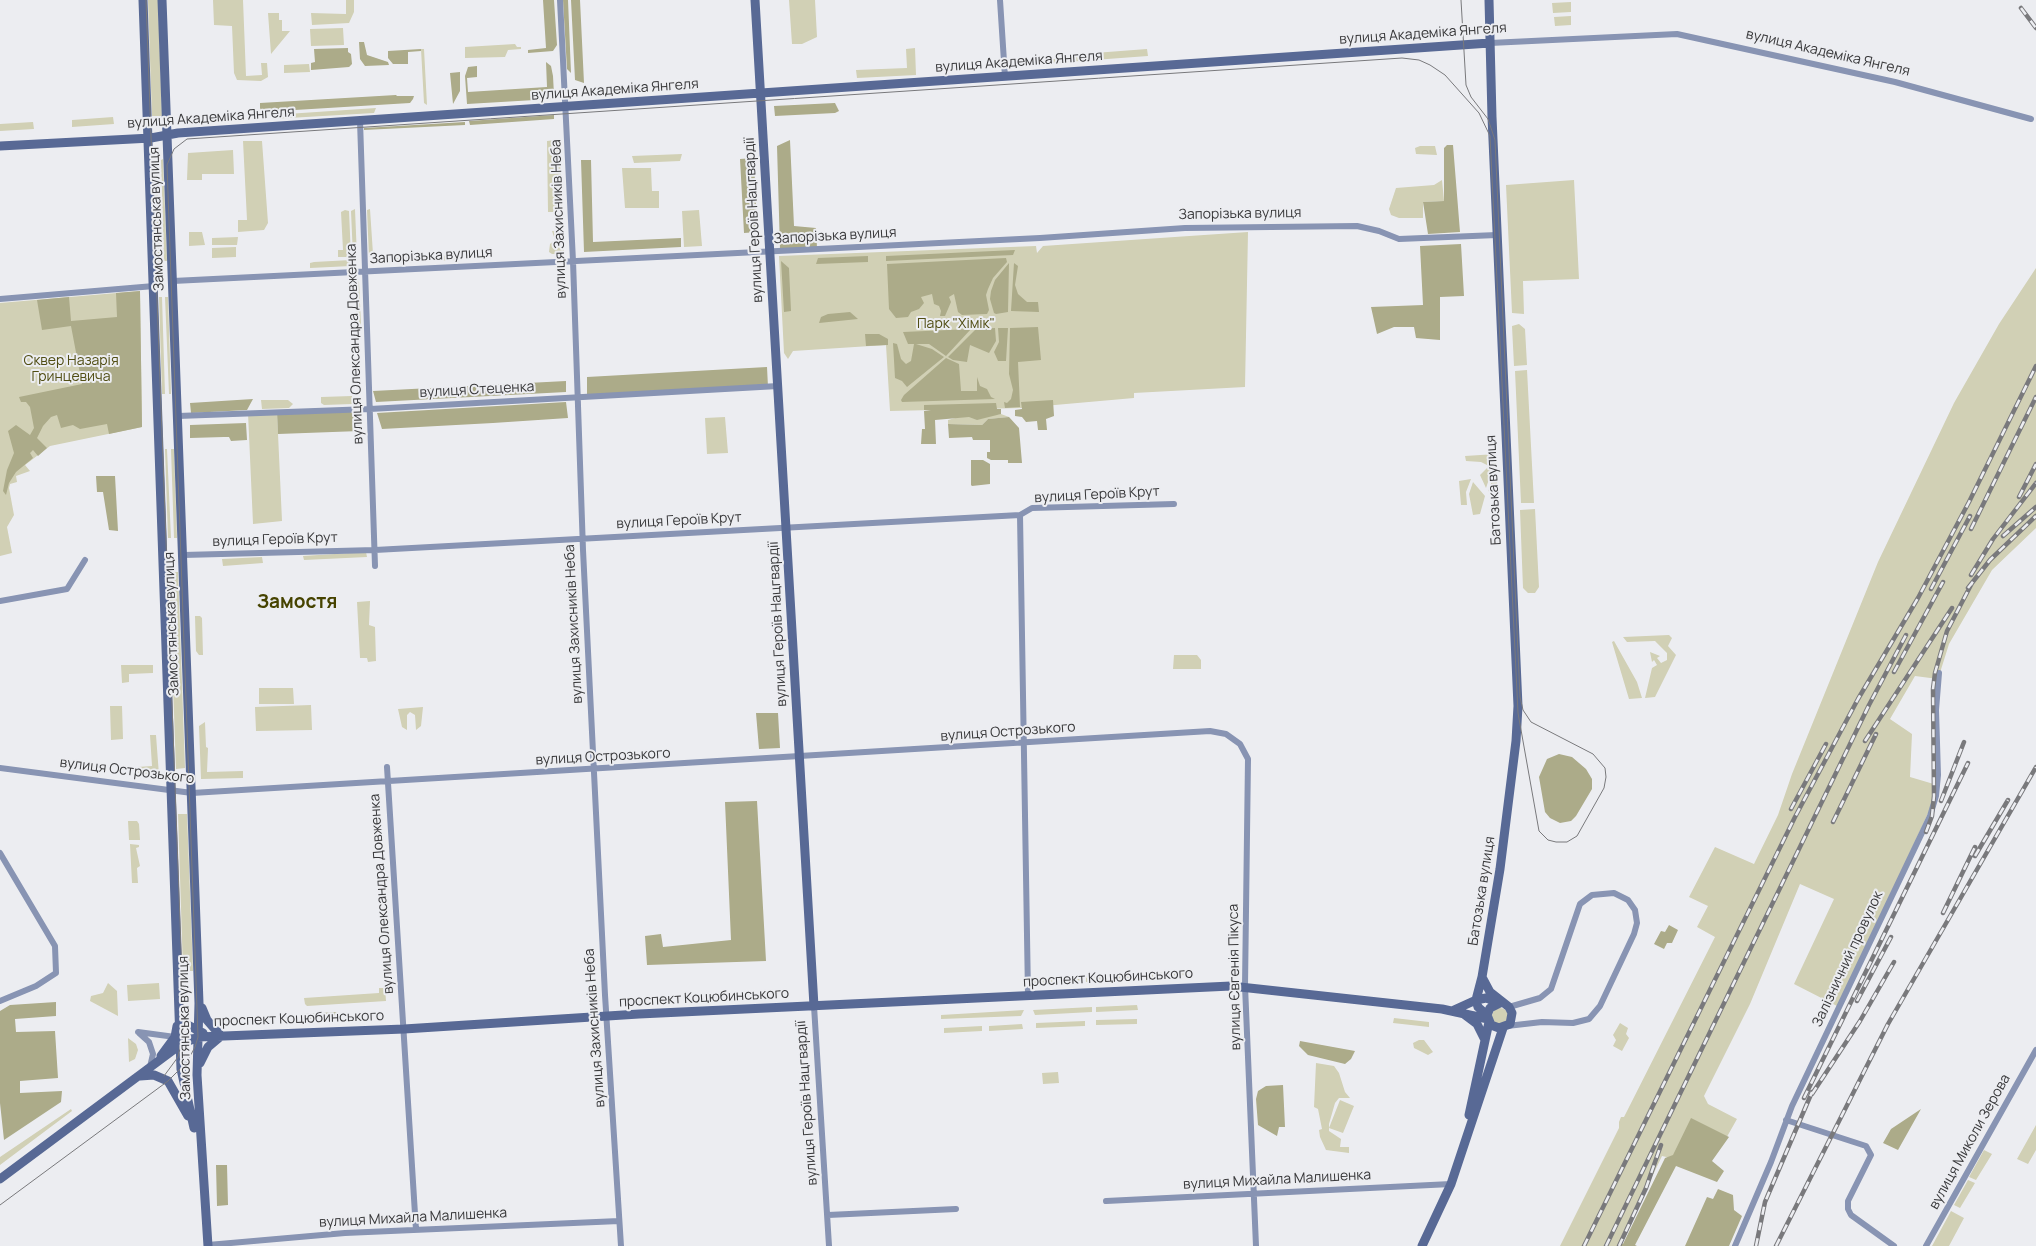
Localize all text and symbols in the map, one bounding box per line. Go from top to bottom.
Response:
street label: вулиця Академіка Янгеля [1339,20,1507,48]
street label: вулиця Академіка Янгеля [1744,26,1912,80]
street label: вулиця Академіка Янгеля [935,48,1103,76]
street label: вулиця Академіка Янгеля [531,76,699,104]
street label: вулиця Академіка Янгеля [127,104,295,132]
street label: вулиця Героїв Нацгвардії [741,137,767,303]
street label: вулиця Захисників Неба [548,139,570,299]
street label: Замостянська вулиця [146,147,168,291]
street label: Запорізька вулиця [1178,205,1302,223]
street label: Запорізька вулиця [773,224,897,248]
street label: вулиця Олександра Довженка [343,243,367,445]
street label: Запорізька вулиця [369,244,493,268]
park label: Парк "Хімік" [917,316,995,332]
park label: Сквер Назарія Гринцевича [23,353,119,386]
street label: вулиця Стеценка [419,379,535,401]
street label: Батозька вулиця [1483,434,1505,546]
street label: вулиця Героїв Крут [1034,483,1160,507]
street label: вулиця Героїв Крут [616,509,742,533]
street label: вулиця Героїв Крут [212,529,338,551]
street label: вулиця Героїв Нацгвардії [765,541,791,707]
street label: вулиця Захисників Неба [561,544,587,704]
street label: Замостянська вулиця [161,552,183,696]
district label: Замостя [257,592,337,614]
street label: вулиця Острозького [940,719,1076,745]
street label: вулиця Острозького [535,745,671,769]
street label: вулиця Острозького [59,754,195,788]
street label: вулиця Олександра Довженка [367,793,397,995]
street label: Батозька вулиця [1465,835,1499,947]
street label: Залізничний провулок [1809,888,1887,1030]
street label: вулиця Євгенія Пікуса [1225,904,1245,1050]
street label: вулиця Захисників Неба [581,948,609,1108]
street label: Замостянська вулиця [175,956,195,1100]
street label: проспект Коцюбинського [1022,965,1194,991]
street label: проспект Коцюбинського [618,985,790,1011]
street label: проспект Коцюбинського [214,1008,384,1030]
street label: вулиця Героїв Нацгвардії [793,1020,821,1186]
street label: вулиця Миколи Зерова [1926,1072,2014,1212]
street label: вулиця Михайла Малишенка [1183,1167,1371,1193]
street label: вулиця Михайла Малишенка [319,1205,507,1231]

